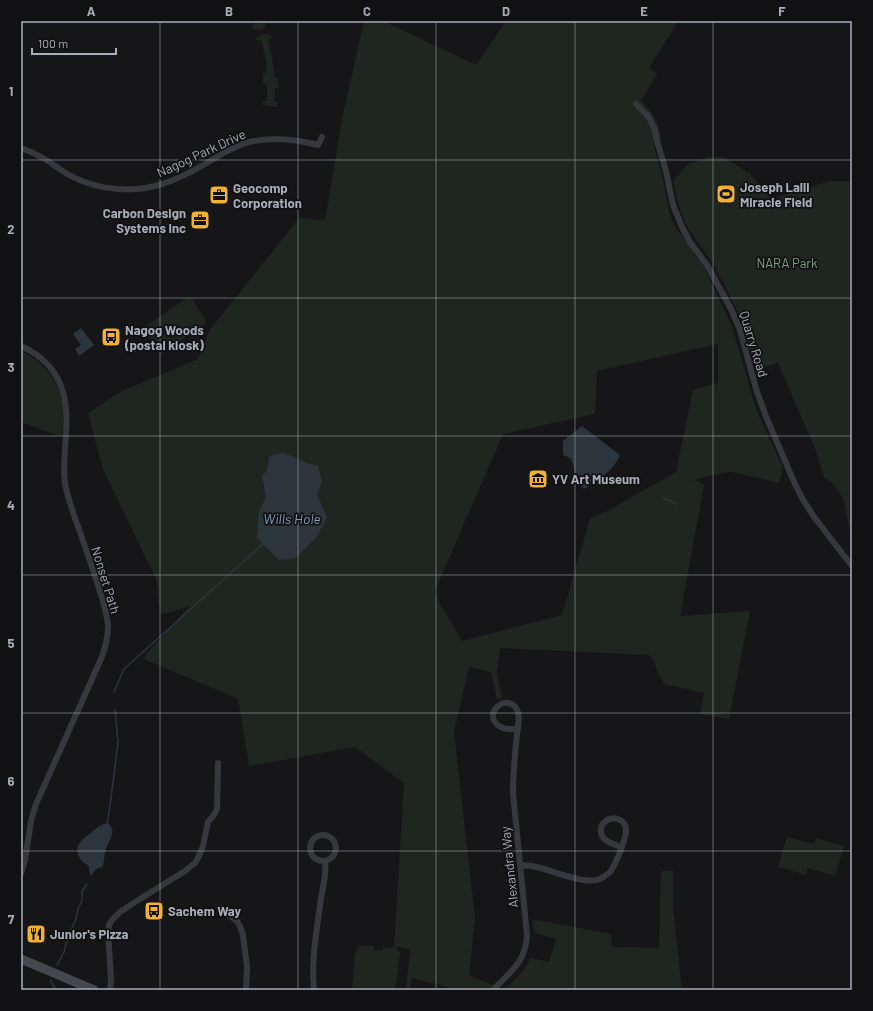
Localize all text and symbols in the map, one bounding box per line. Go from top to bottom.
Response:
text: A [87,3,96,19]
text: B [225,3,233,19]
text: C [363,3,371,19]
text: D [502,3,510,19]
text: E [640,3,648,19]
text: F [778,3,786,19]
scale bar [32,30,116,56]
text: 100 m [38,36,68,50]
text: 1 [9,83,13,99]
street label: Nagog Park Drive [154,125,248,181]
place label: Joseph Lalli Miracle Field [740,179,812,210]
place label: Geocomp Corporation [233,180,302,211]
sports icon: Joseph Lalli Miracle Field [715,183,737,205]
office icon: Geocomp Corporation [208,184,230,206]
place label: Carbon Design Systems Inc [103,205,186,236]
office icon: Carbon Design Systems Inc [189,209,211,231]
text: 2 [7,221,15,237]
park label: NARA Park [756,255,818,271]
street label: Quarry Road [736,309,772,379]
place label: Nagog Woods (postal kiosk) [124,322,204,353]
bus stop icon: Nagog Woods (postal kiosk) [100,326,122,348]
text: 3 [7,359,15,375]
museum icon: YV Art Museum [527,468,549,490]
place label: YV Art Museum [552,471,640,487]
text: 4 [7,497,15,513]
water label: Wills Hole [263,510,321,527]
street label: Nonset Path [88,545,124,615]
text: 5 [7,635,15,651]
text: 6 [8,773,15,789]
street label: Alexandra Way [497,825,521,909]
bus stop icon: Sachem Way [143,900,165,922]
place label: Sachem Way [168,903,241,919]
text: 7 [8,911,15,927]
restaurant icon: Junior's Pizza [25,923,47,945]
place label: Junior's Pizza [50,926,129,942]

